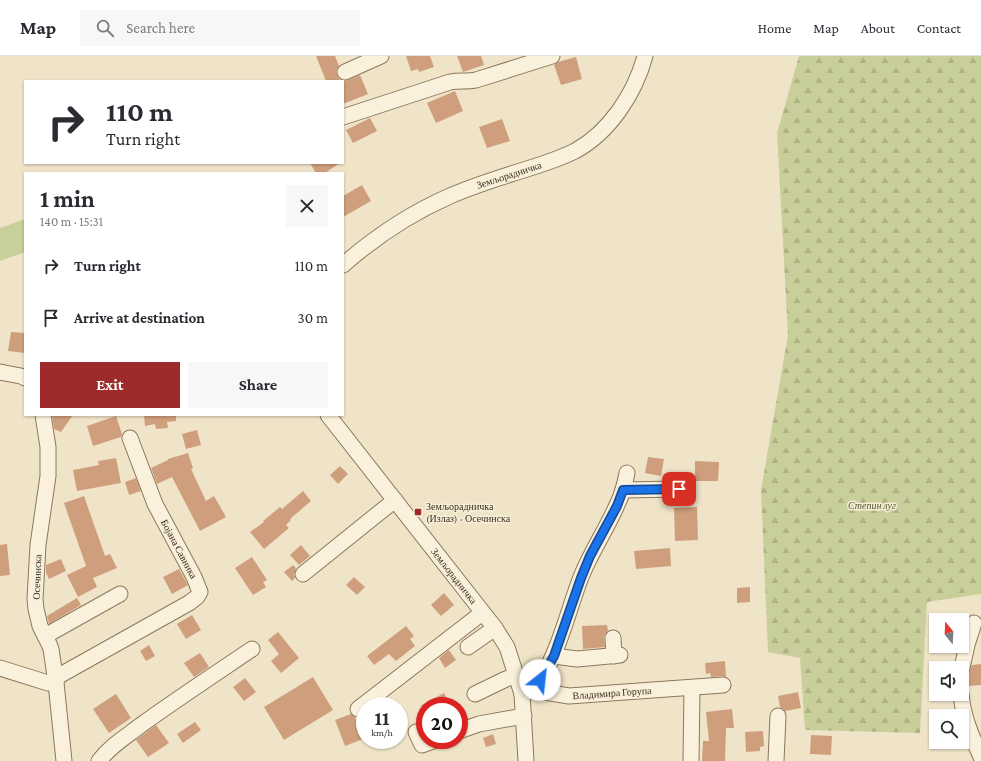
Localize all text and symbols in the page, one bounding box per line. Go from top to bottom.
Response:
search box [80,10,360,46]
text: Map [20,17,56,38]
icon: search [94,17,116,39]
text: Search here [126,20,195,36]
text: Home [758,20,791,36]
text: Map [813,20,839,36]
text: About [861,20,895,36]
text: Contact [917,20,961,36]
icon: right [40,96,92,148]
text: 110 m [106,96,173,127]
text: Turn right [106,129,180,149]
street label: Земљорадничка [475,159,543,191]
text: 1 min [40,185,95,212]
button: close [286,185,328,227]
text: 140 m · 15:31 [40,214,103,229]
icon: right [40,255,62,277]
text: Turn right [74,258,141,274]
text: 110 m [295,258,328,274]
icon: arrive [40,307,62,329]
text: Arrive at destination [74,310,205,326]
text: 30 m [298,310,328,326]
button: Exit [40,362,180,408]
button: Share [188,362,328,408]
pin [662,472,696,506]
icon: arrive [668,478,690,500]
park label: Степин луг [848,500,896,511]
place label: Земљорадничка (Излаз) - Осечинска [426,501,511,525]
marker: Земљорадничка (Излаз) - Осечинска [413,507,423,517]
street label: Бојана Савника [159,518,199,581]
street label: Земљорадничка [429,546,479,606]
street label: Осечинска [31,554,43,600]
north arrow [929,613,969,653]
map controls [929,613,969,749]
position arrow [519,659,561,701]
button: sound [929,661,969,701]
street label: Владимира Горупа [572,685,652,701]
speed limit sign: 20 [416,697,468,749]
text: 11 [375,707,389,729]
button: search [929,709,969,749]
text: km/h [371,727,393,738]

